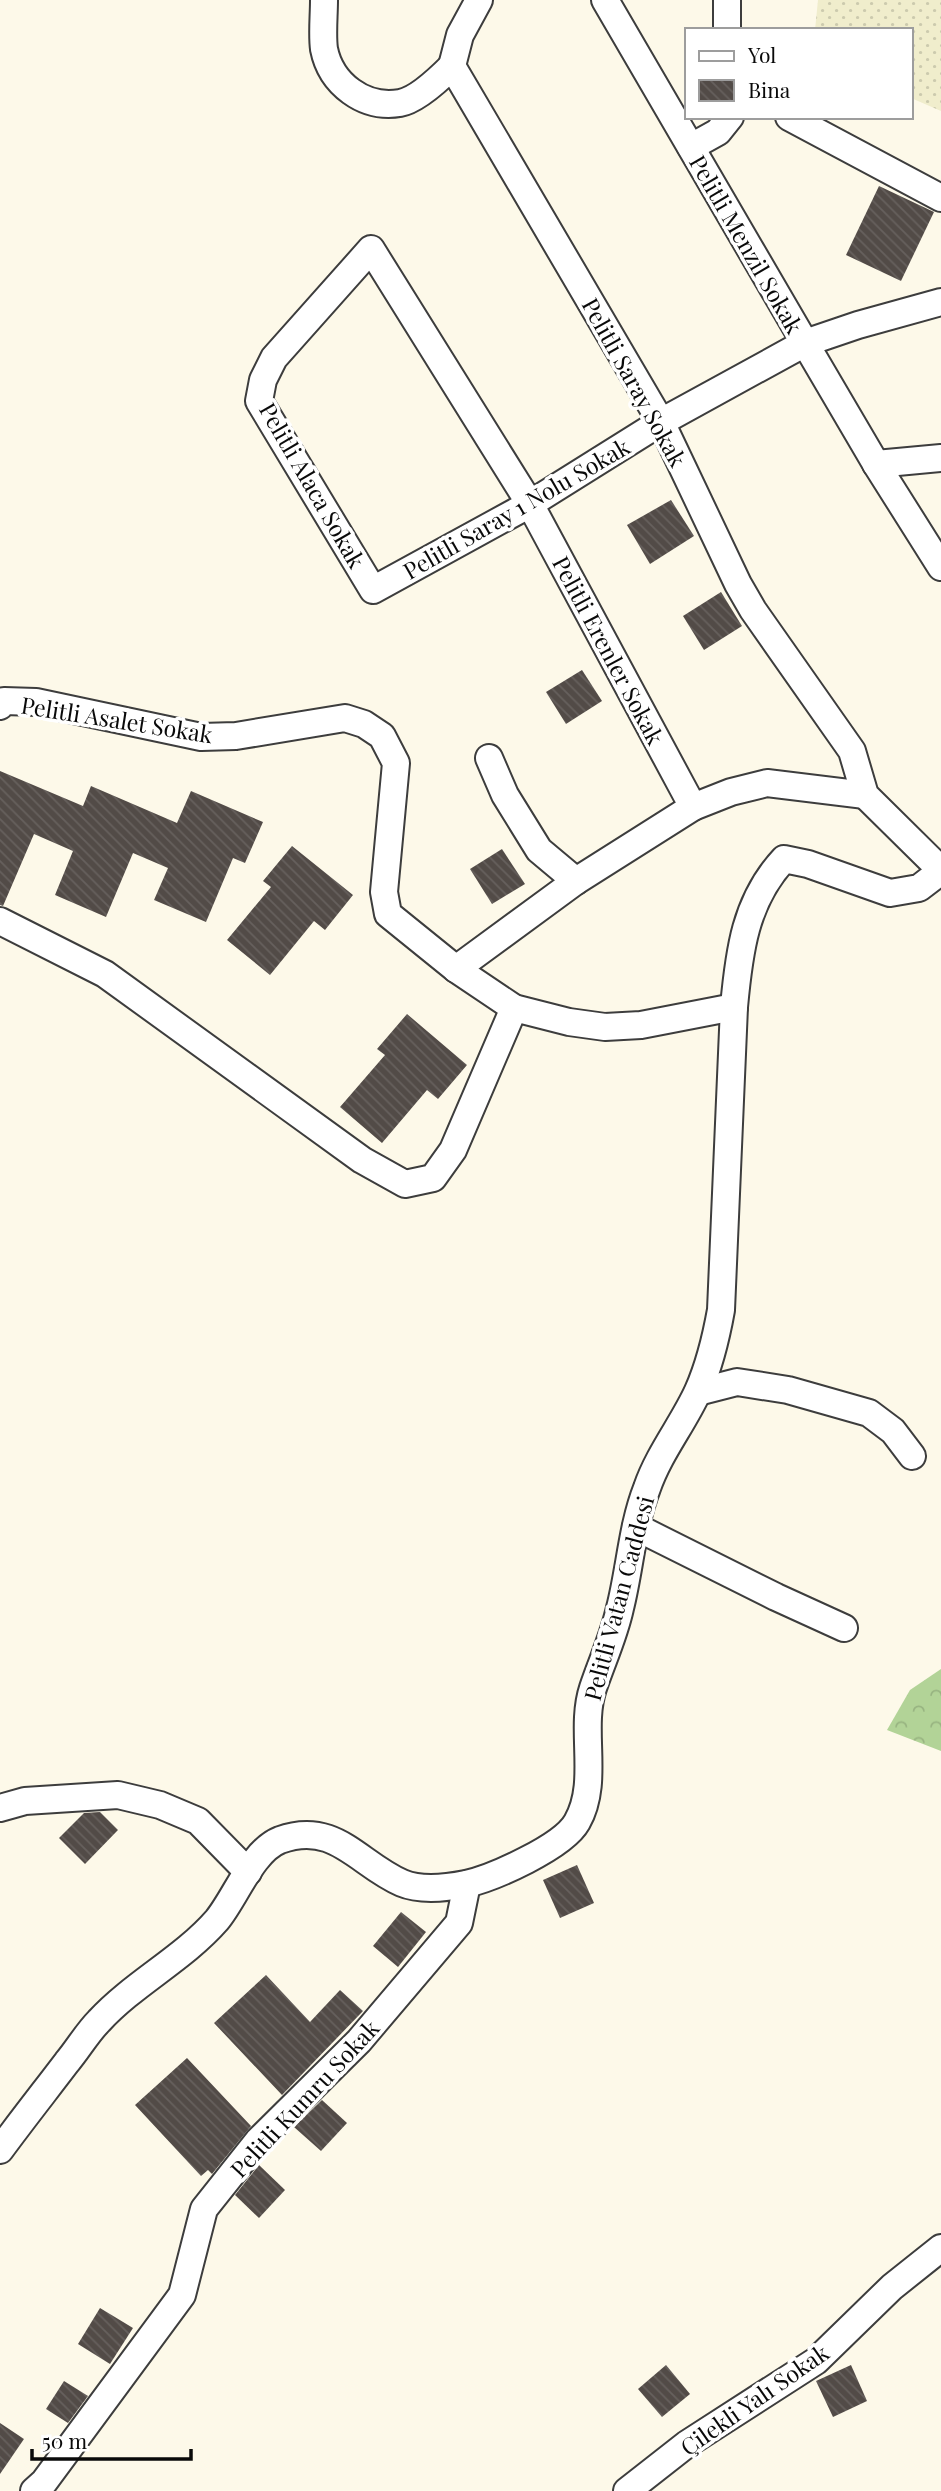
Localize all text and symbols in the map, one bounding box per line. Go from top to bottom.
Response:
legend [685,28,913,119]
text: Yol [747,40,776,68]
text: Bina [748,75,791,103]
street label: Pelitli Menzil Sokak [683,149,811,339]
street label: Pelitli Saray Sokak [576,292,694,472]
street label: Pelitli Alaca Sokak [253,396,373,574]
street label: Pelitli Saray 1 Nolu Sokak [397,430,635,586]
street label: Pelitli Erenler Sokak [546,550,672,750]
street label: Pelitli Asalet Sokak [19,689,215,750]
street label: Pelitli Vatan Caddesi [576,1492,660,1704]
street label: Pelitli Kumru Sokak [223,2012,385,2183]
street label: Çilekli Yalı Sokak [674,2336,835,2462]
scale bar [32,2418,191,2462]
text: 50 m [42,2426,88,2454]

